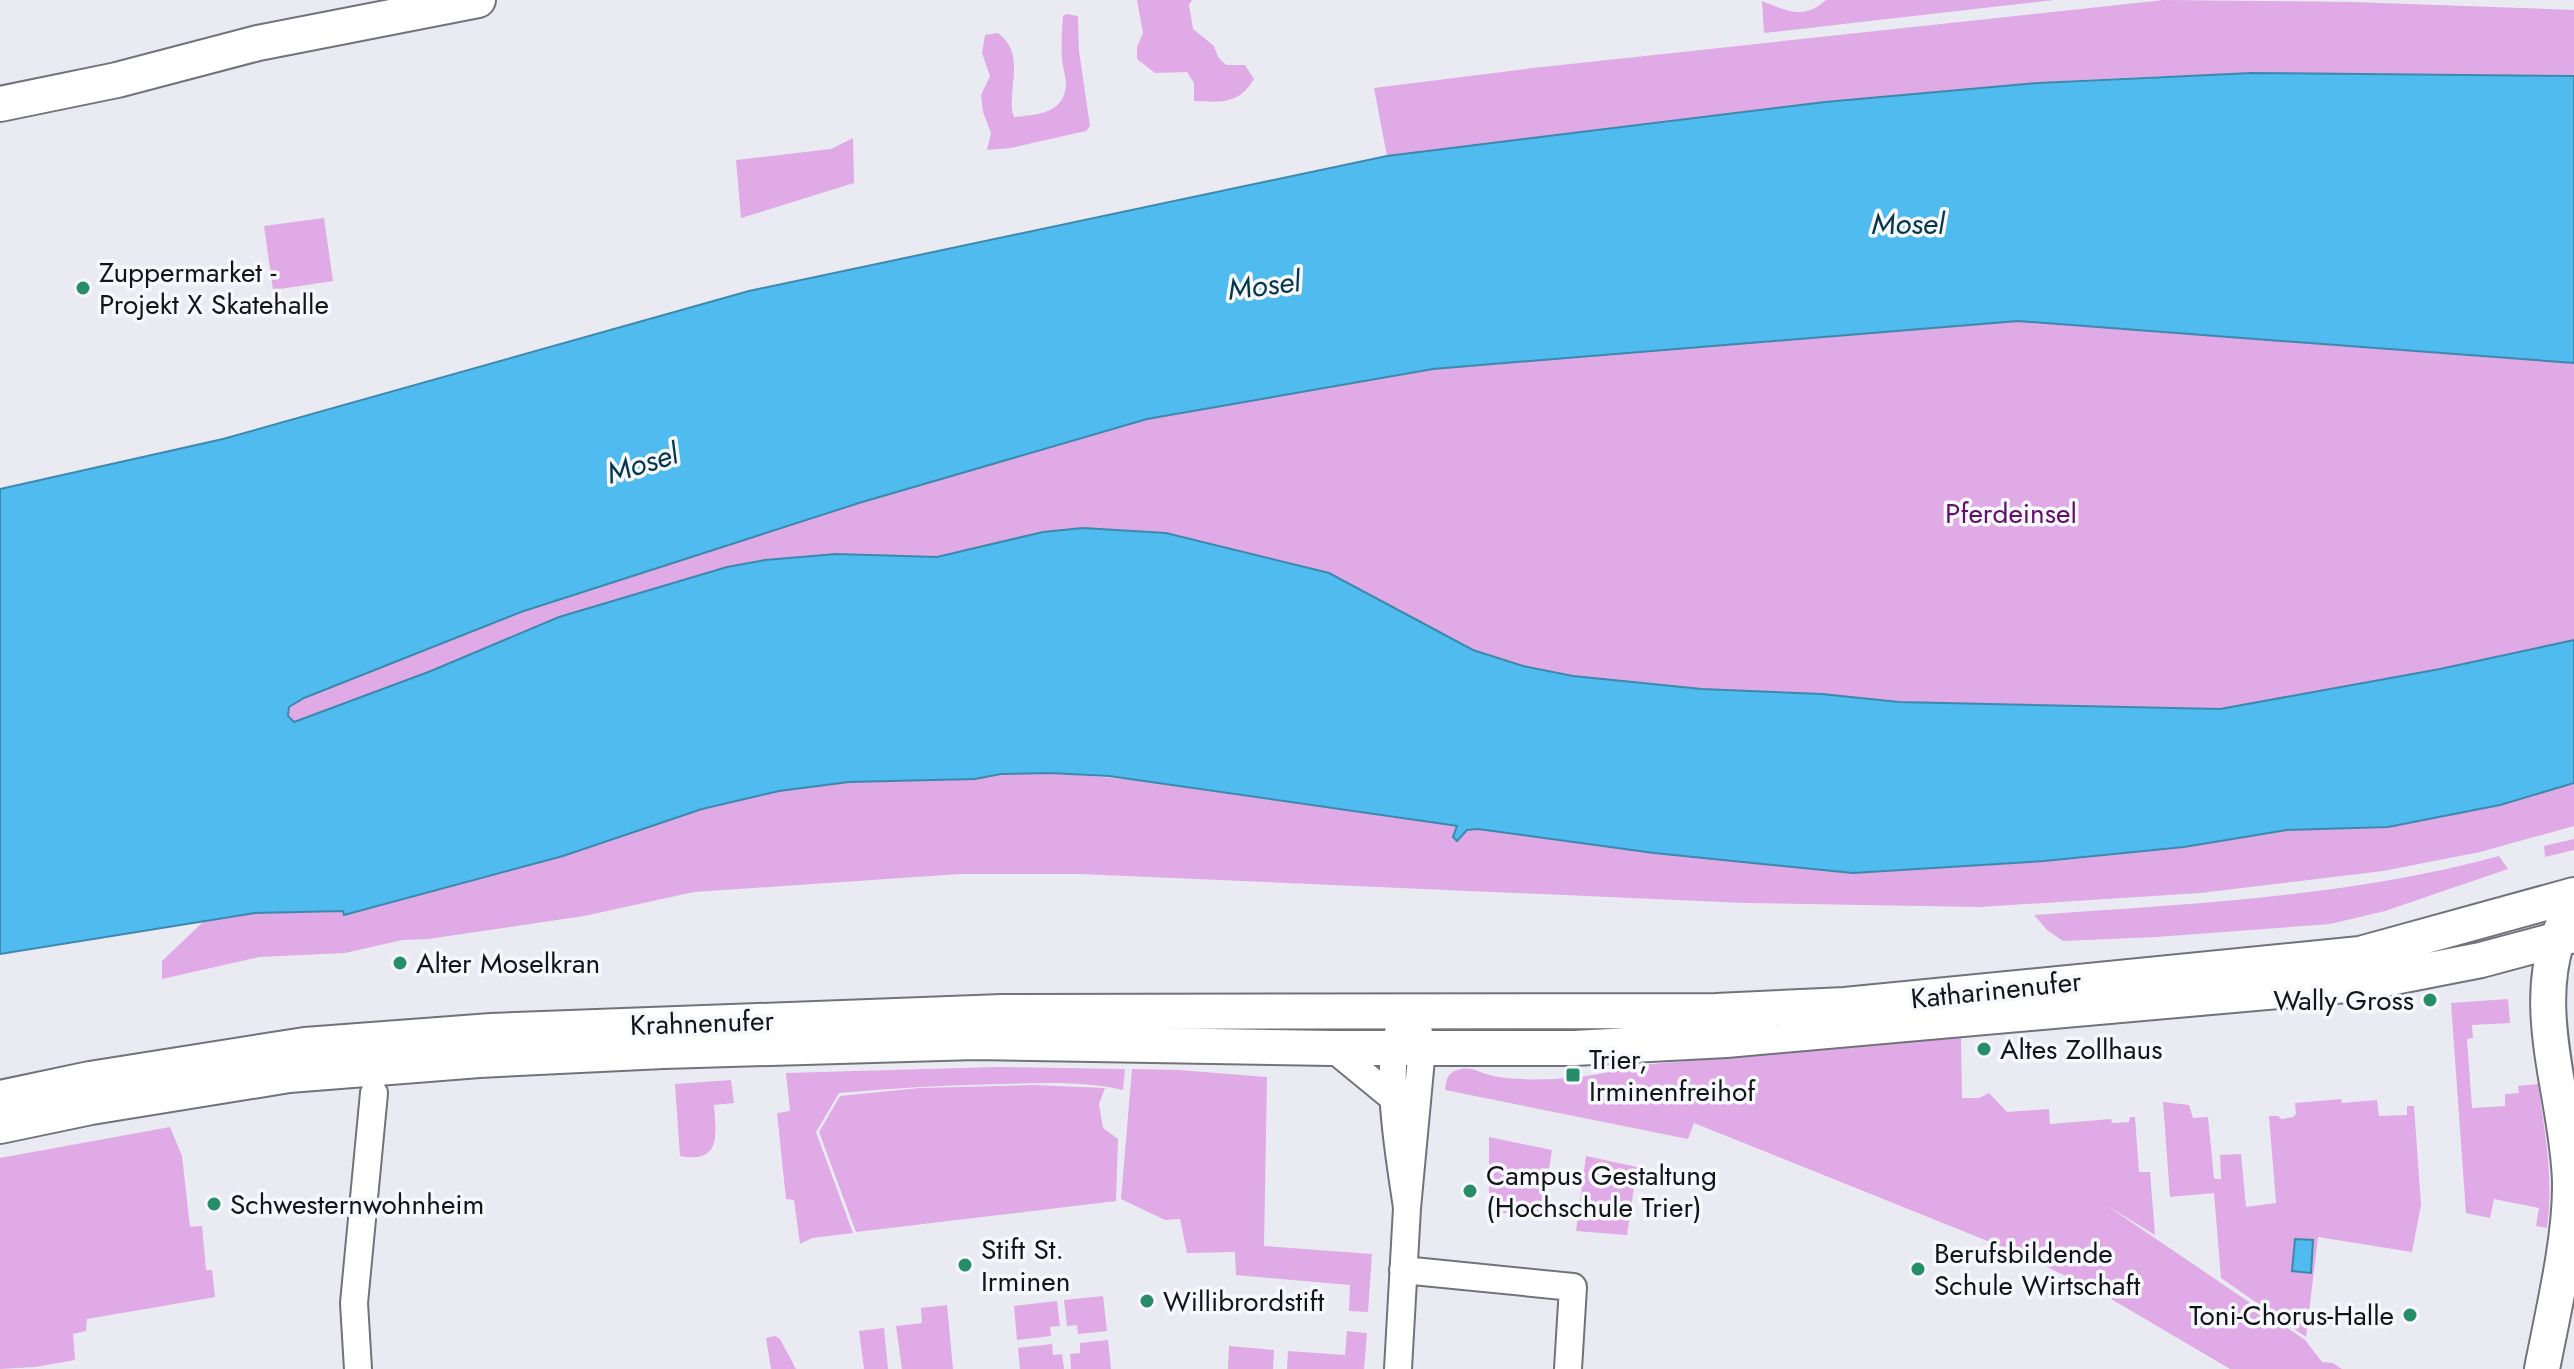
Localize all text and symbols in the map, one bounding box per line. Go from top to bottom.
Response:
water label: Mosel [1872,202,1946,245]
place label: Zuppermarket - Projekt X Skatehalle [99,252,329,325]
water label: Mosel [1225,259,1304,311]
marker: Zuppermarket - Projekt X Skatehalle [74,279,92,297]
water label: Mosel [601,431,684,494]
park label: Pferdeinsel [1945,493,2077,534]
place label: Alter Moselkran [416,943,600,984]
marker: Alter Moselkran [391,954,409,972]
street label: Katharinenufer [1909,961,2084,1019]
place label: Wally Gross [2273,980,2414,1021]
marker: Wally Gross [2421,991,2439,1009]
street label: Krahnenufer [629,1000,775,1046]
place label: Altes Zollhaus [2000,1029,2163,1070]
place label: Trier, Irminenfreihof [1589,1039,1756,1112]
marker: Altes Zollhaus [1975,1040,1993,1058]
marker: Trier, Irminenfreihof [1564,1066,1582,1084]
place label: Campus Gestaltung (Hochschule Trier) [1486,1155,1717,1228]
marker: Campus Gestaltung (Hochschule Trier) [1461,1182,1479,1200]
place label: Schwesternwohnheim [230,1184,484,1225]
marker: Schwesternwohnheim [205,1195,223,1213]
place label: Stift St. Irminen [981,1229,1070,1302]
place label: Berufsbildende Schule Wirtschaft [1934,1233,2141,1306]
marker: Stift St. Irminen [956,1256,974,1274]
marker: Berufsbildende Schule Wirtschaft [1909,1260,1927,1278]
place label: Willibrordstift [1163,1281,1324,1322]
marker: Willibrordstift [1138,1292,1156,1310]
place label: Toni-Chorus-Halle [2189,1295,2394,1336]
marker: Toni-Chorus-Halle [2401,1306,2419,1324]

